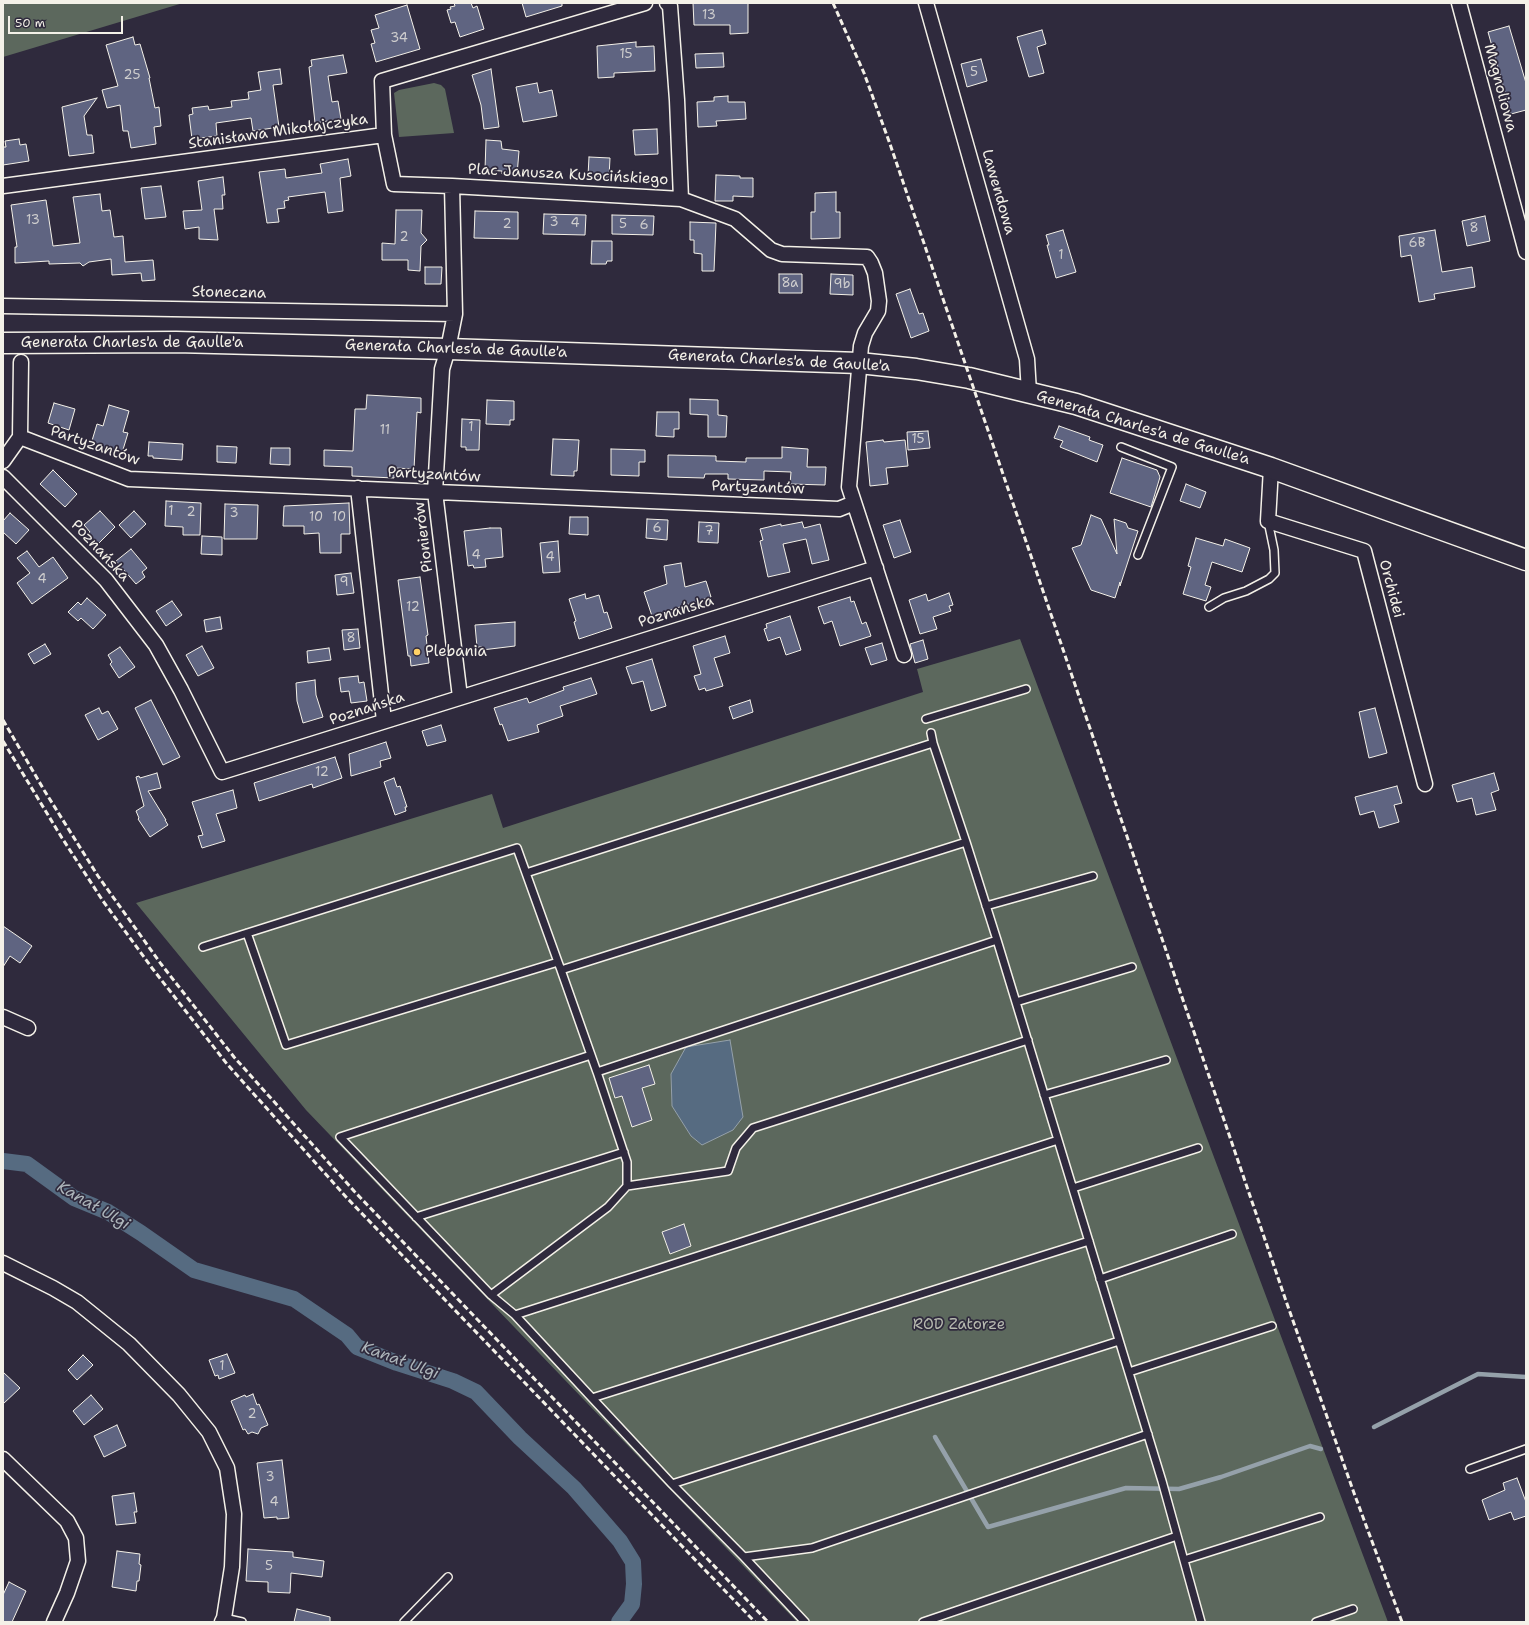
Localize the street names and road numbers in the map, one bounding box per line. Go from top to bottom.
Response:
street label: Magnoliowa [1480,42,1520,134]
street label: Stanisława Mikołajczyka [187,110,369,154]
street label: Lawendowa [977,147,1019,237]
street label: Plac Janusza Kusocińskiego [467,161,669,189]
street label: Słoneczna [192,283,266,303]
street label: Generała Charles'a de Gaulle'a [21,334,243,352]
street label: Generała Charles'a de Gaulle'a [345,336,567,362]
street label: Generała Charles'a de Gaulle'a [667,346,891,376]
street label: Generała Charles'a de Gaulle'a [1034,387,1252,469]
street label: Partyzantów [48,422,142,470]
street label: Partyzantów [387,464,481,486]
street label: Partyzantów [711,477,805,499]
street label: Pionierów [411,501,437,573]
street label: Poznańska [67,516,133,586]
street label: Orchidei [1375,558,1407,620]
street label: Poznańska [636,592,716,632]
street label: Poznańska [327,688,407,730]

